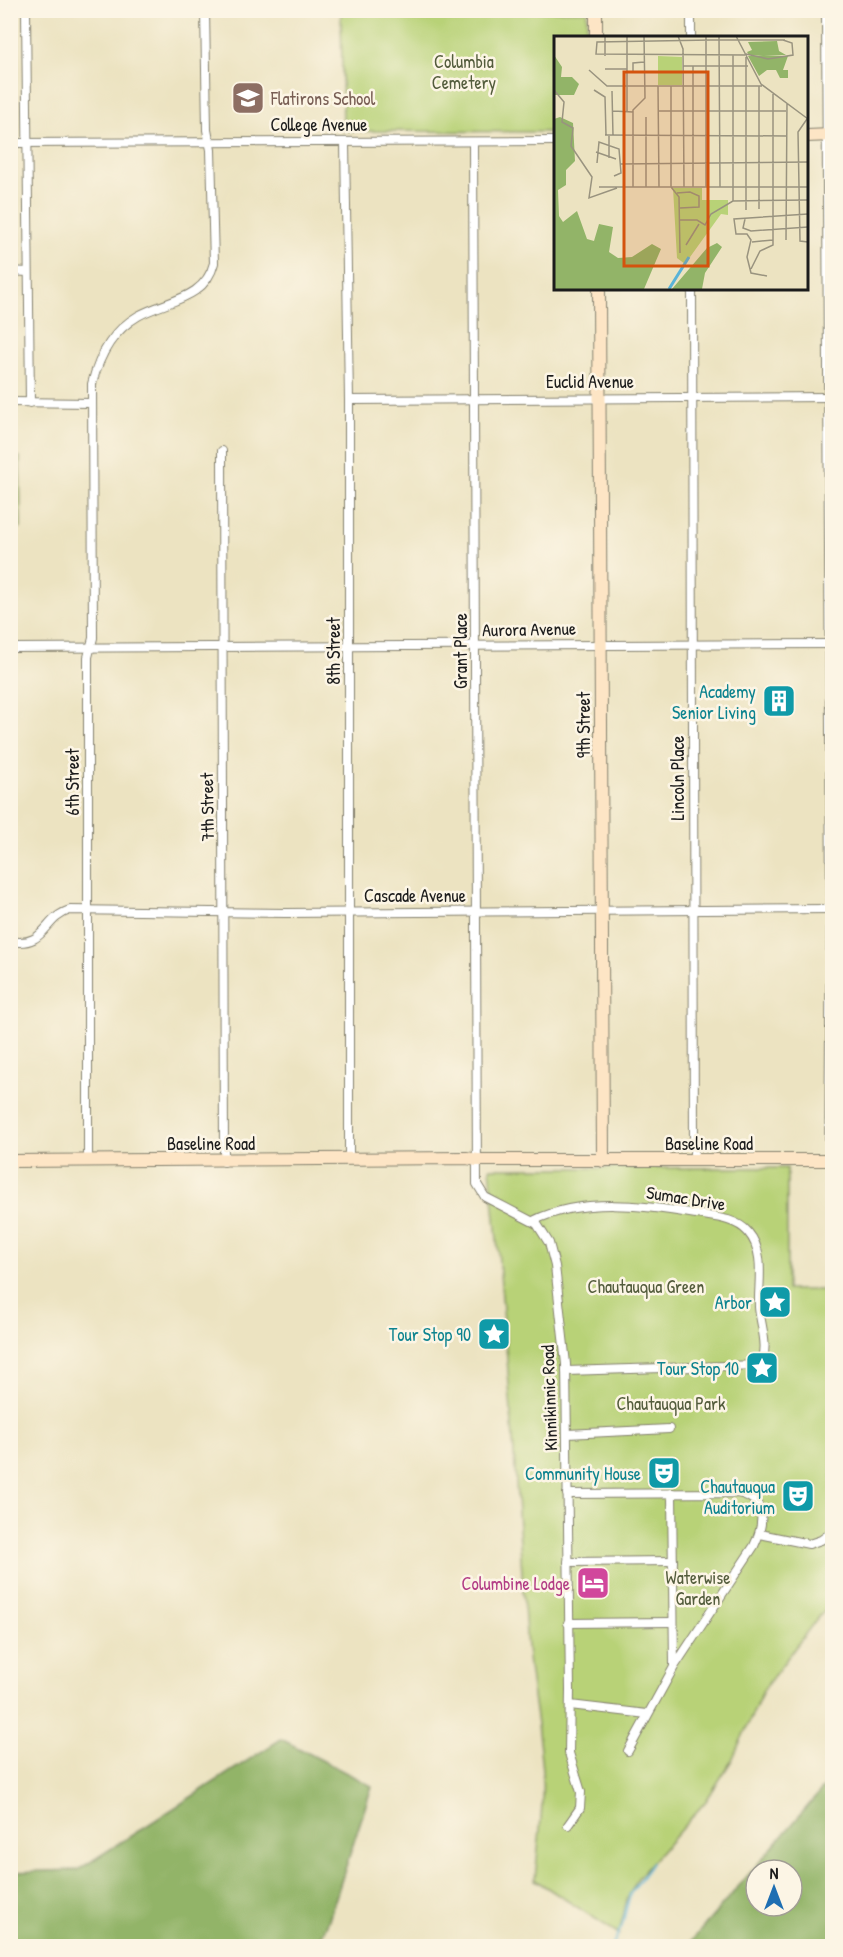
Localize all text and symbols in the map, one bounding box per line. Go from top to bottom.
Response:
inset map [554,36,807,290]
park label: Columbia Cemetery [432,49,497,95]
school or university icon: Flatirons School [230,80,266,116]
place label: Flatirons School [270,86,376,111]
street label: College Avenue [270,112,368,137]
street label: Euclid Avenue [546,369,634,394]
street label: Grant Place [448,613,473,689]
street label: 8th Street [321,616,346,685]
street label: Aurora Avenue [482,616,576,642]
place label: Academy Senior Living [672,679,756,725]
building icon: Academy Senior Living [761,683,797,719]
street label: 9th Street [571,691,596,758]
street label: Lincoln Place [665,736,690,820]
street label: 6th Street [60,748,85,815]
street label: 7th Street [194,772,220,842]
street label: Cascade Avenue [364,883,466,908]
street label: Baseline Road [167,1131,255,1156]
street label: Baseline Road [665,1131,753,1156]
street label: Sumac Drive [645,1179,727,1217]
park label: Chautauqua Green [588,1274,704,1299]
place icon: Arbor [757,1284,793,1320]
place label: Arbor [715,1290,752,1315]
place icon: Tour Stop 90 [476,1316,512,1352]
place label: Tour Stop 90 [389,1322,471,1347]
street label: Kinnikinnic Road [535,1345,563,1451]
place icon: Tour Stop 10 [744,1350,780,1386]
place label: Tour Stop 10 [657,1356,739,1381]
park label: Chautauqua Park [617,1391,726,1416]
theatre icon: Community House [646,1455,682,1491]
place label: Community House [525,1461,641,1486]
place label: Chautauqua Auditorium [700,1474,775,1520]
theatre icon: Chautauqua Auditorium [780,1478,816,1514]
hotel icon: Columbine Lodge [575,1565,611,1601]
park label: Waterwise Garden [666,1565,730,1611]
place label: Columbine Lodge [462,1571,570,1596]
north arrow [744,1858,804,1918]
text: N [770,1862,779,1884]

